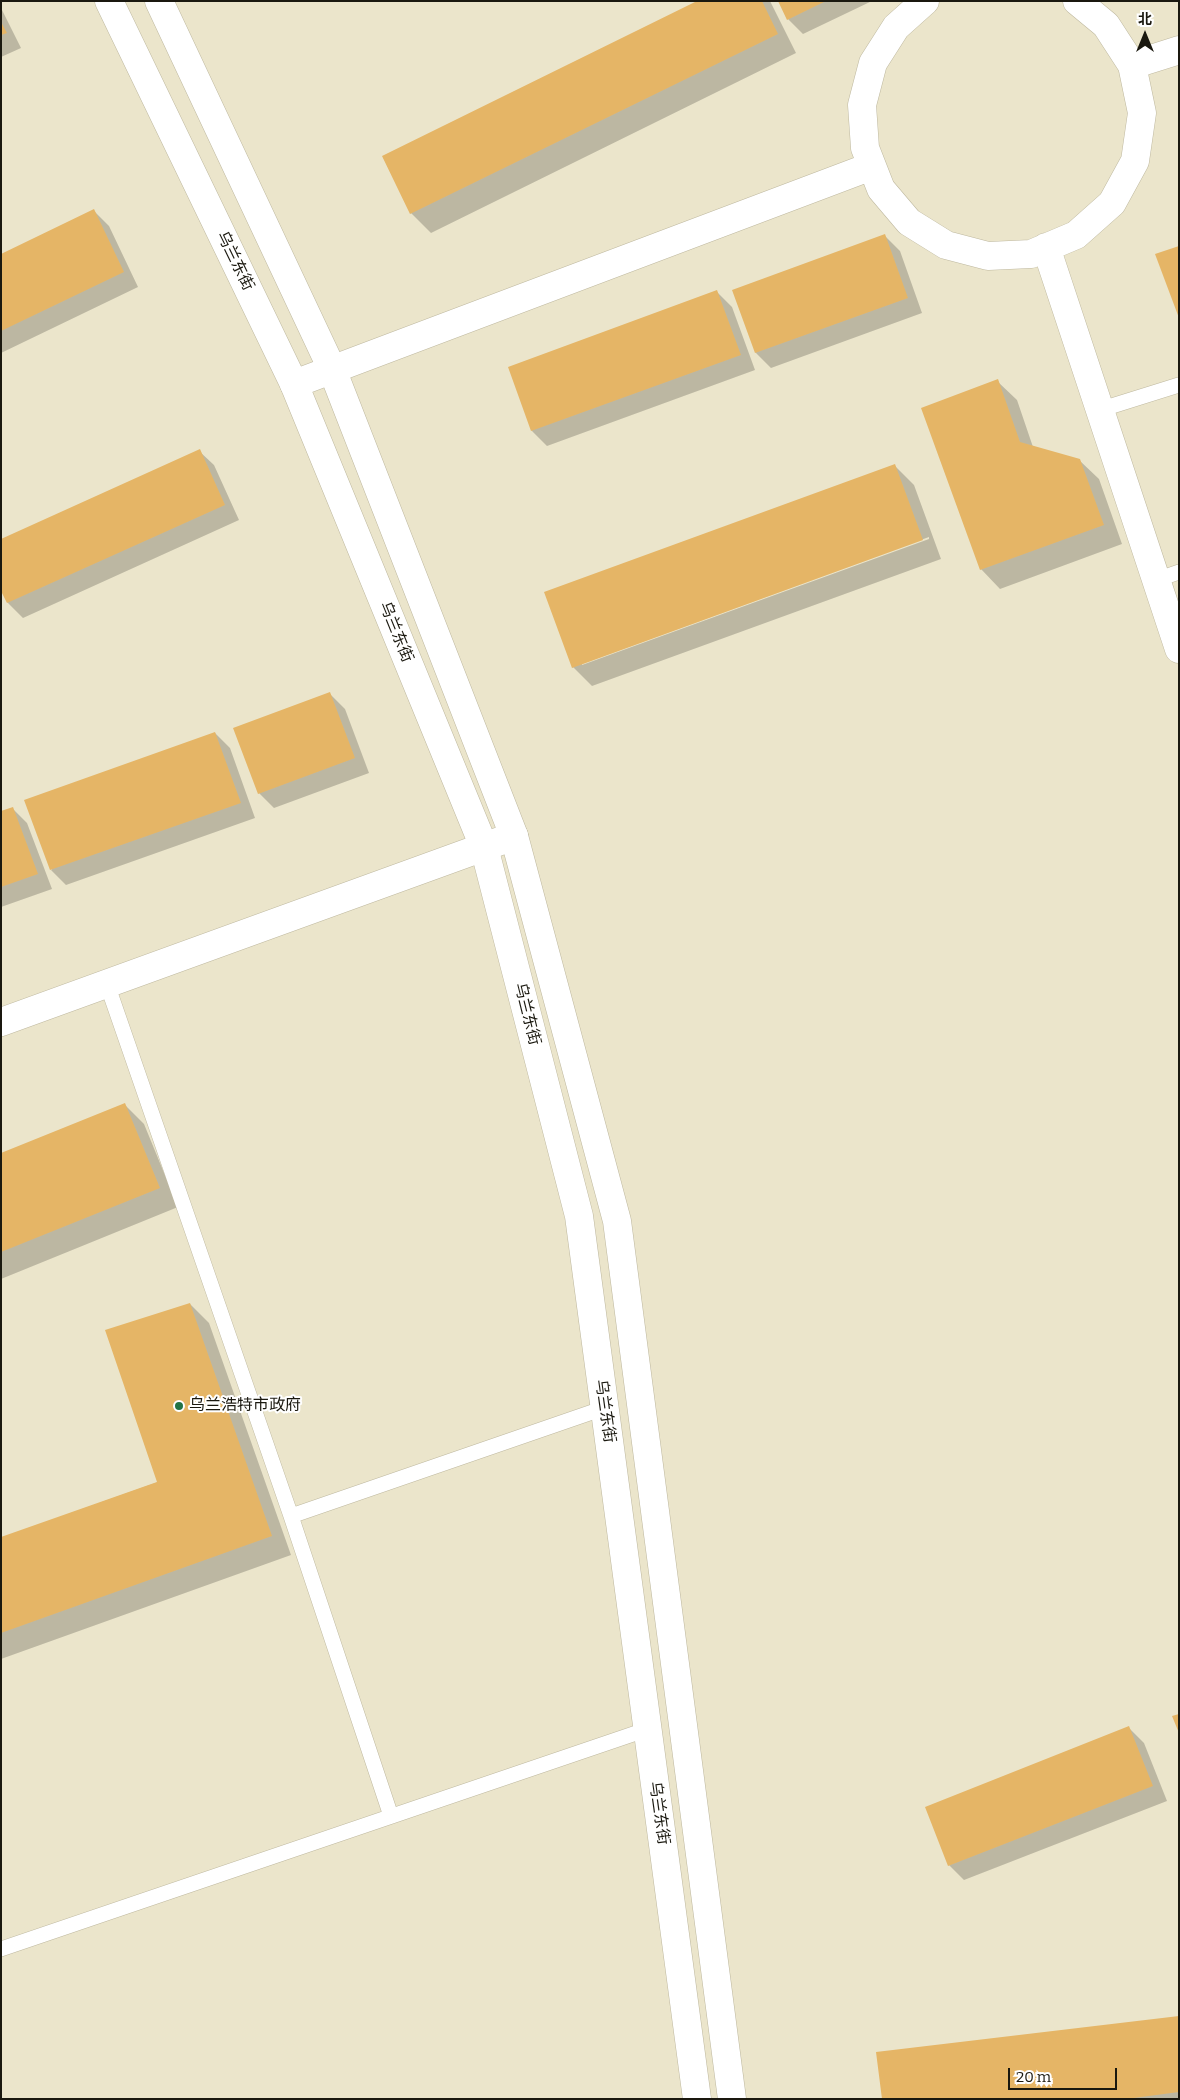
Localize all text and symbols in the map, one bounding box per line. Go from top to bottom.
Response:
north arrow [1120,10,1170,60]
text: 北 [1138,11,1152,28]
street label: 乌兰东街 [212,228,258,294]
street label: 乌兰东街 [375,599,417,665]
street label: 乌兰东街 [510,981,544,1047]
street label: 乌兰东街 [591,1378,619,1444]
place label: 乌兰浩特市政府 [189,1396,301,1416]
marker: 乌兰浩特市政府 [173,1400,185,1412]
street label: 乌兰东街 [645,1780,673,1846]
scale bar [1010,2058,1119,2090]
text: 20 m [1016,2068,1051,2086]

